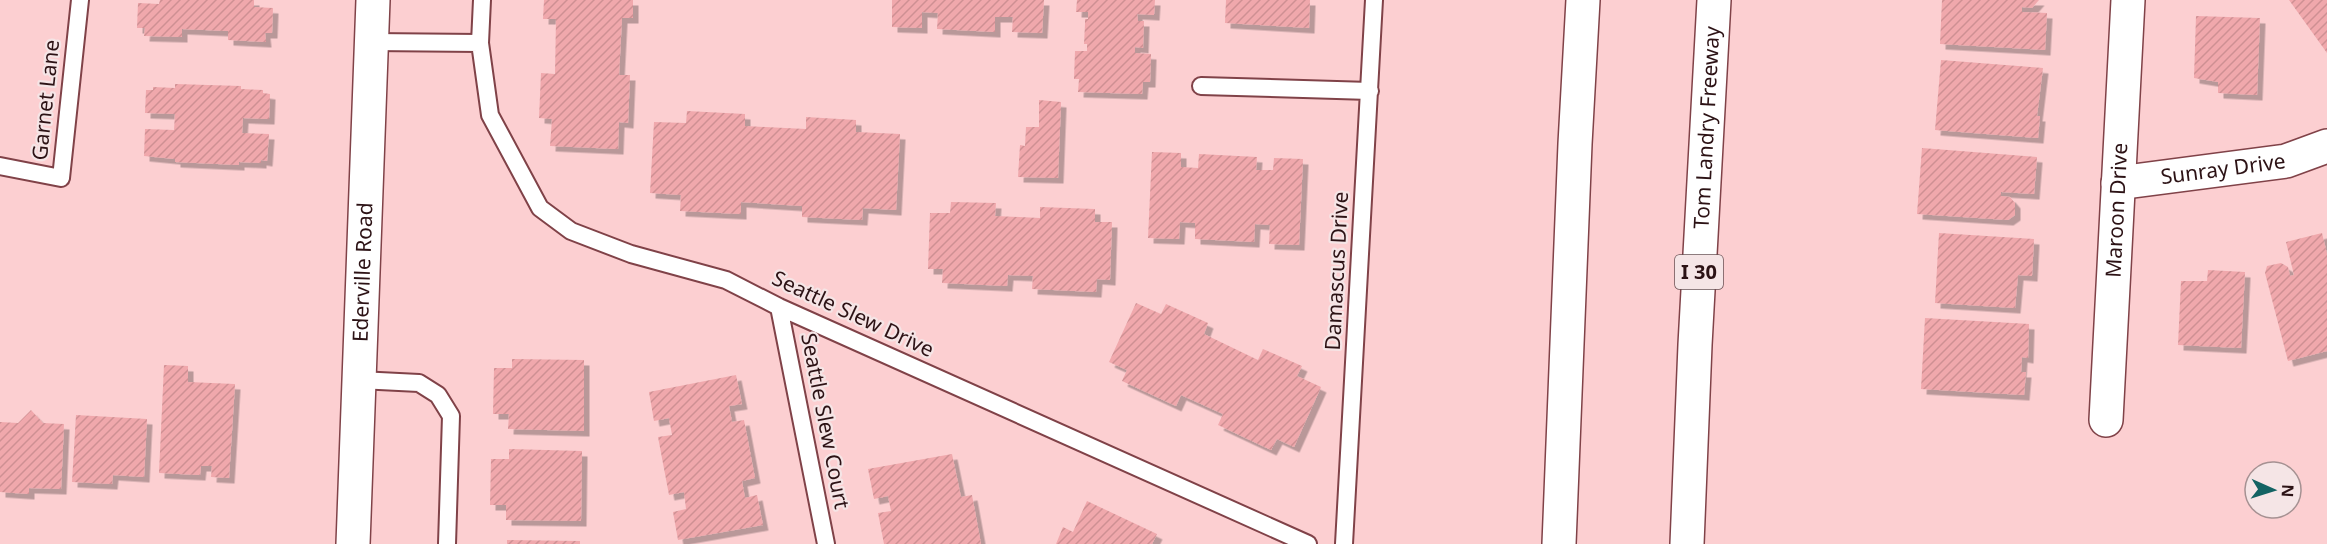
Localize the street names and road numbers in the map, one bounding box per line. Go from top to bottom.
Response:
street label: Tom Landry Freeway [1686,25,1726,230]
street label: Garnet Lane [25,38,65,162]
street label: Maroon Drive [2098,142,2133,278]
street label: Sunray Drive [2159,146,2287,190]
street label: Damascus Drive [1318,191,1354,351]
street label: Ederville Road [345,202,379,343]
road number: I 30 [1675,255,1723,289]
street label: Seattle Slew Drive [768,263,939,363]
street label: Seattle Slew Court [795,330,857,512]

